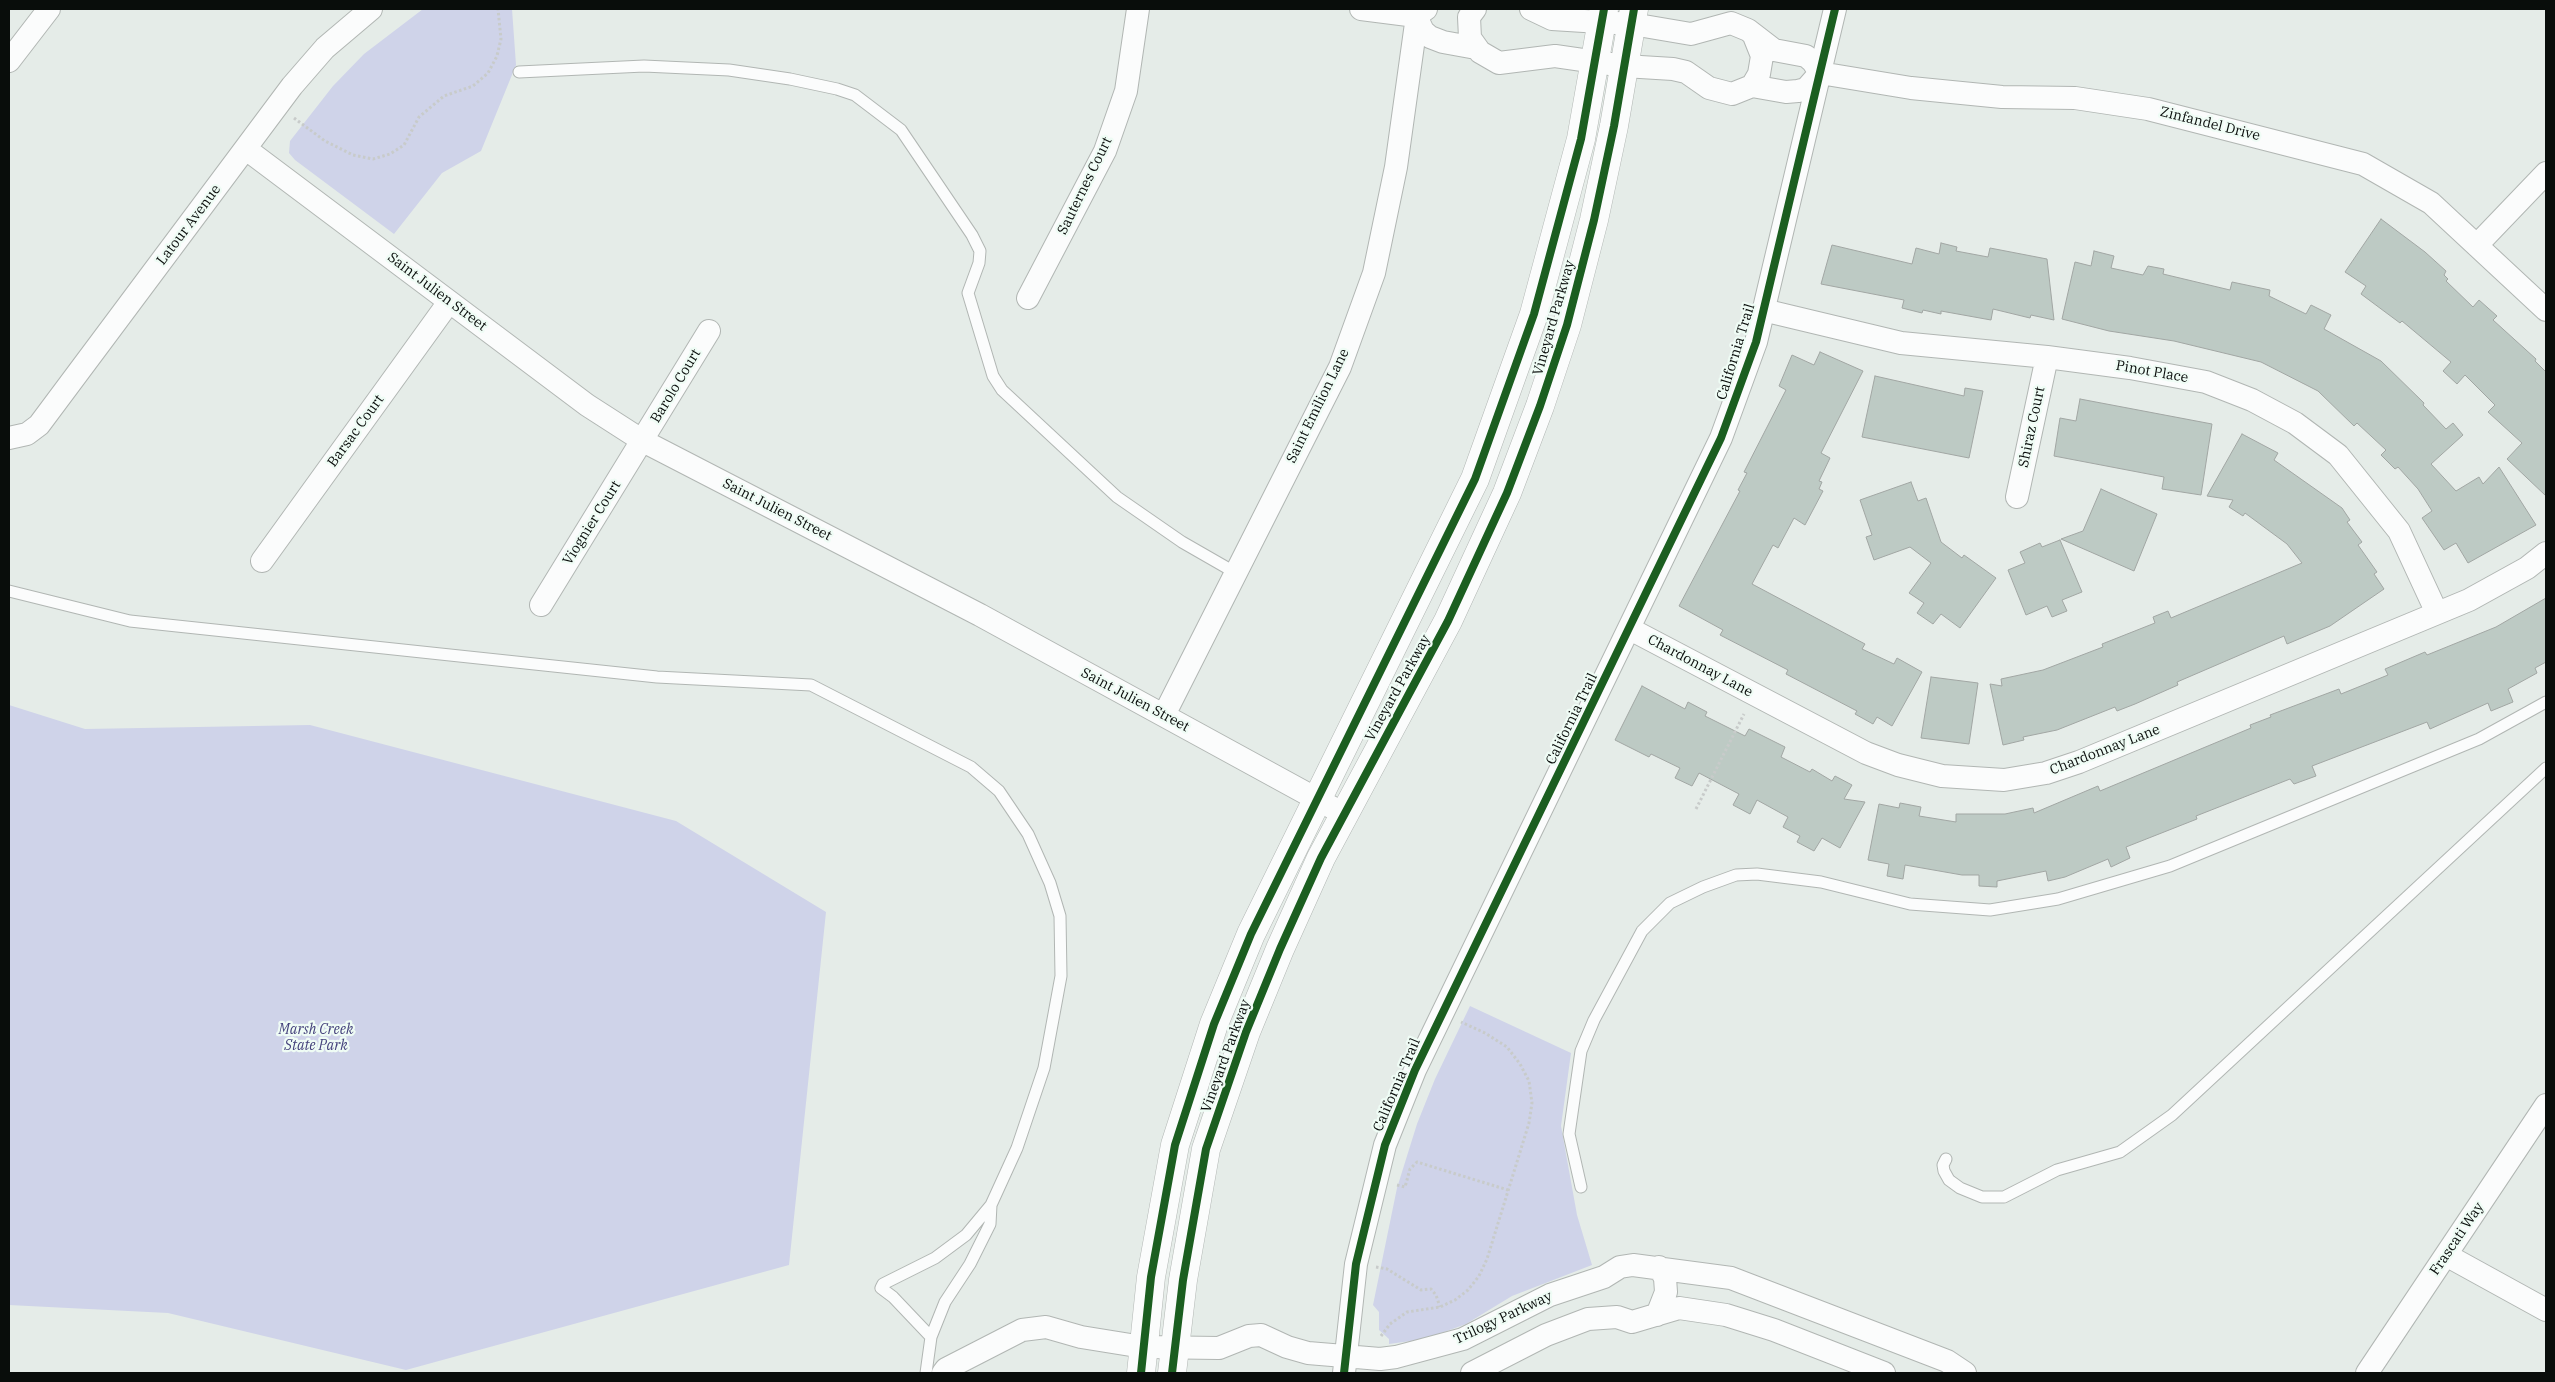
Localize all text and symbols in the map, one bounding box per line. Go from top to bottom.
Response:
street label: Zinfandel Drive [2158,103,2262,145]
street label: Sauternes Court [1054,134,1116,238]
street label: Latour Avenue [153,182,225,268]
street label: Saint Julien Street [384,249,490,335]
street label: Vineyard Parkway [1530,258,1578,378]
street label: California Trail [1713,302,1759,402]
street label: Barolo Court [647,346,705,426]
street label: Saint Emilion Lane [1283,346,1353,466]
street label: Pinot Place [2114,357,2190,387]
street label: Shiraz Court [2015,385,2049,469]
street label: Barsac Court [324,392,388,470]
street label: Saint Julien Street [720,475,834,545]
street label: Viognier Court [559,478,625,568]
street label: Chardonnay Lane [1645,631,1755,701]
street label: Vineyard Parkway [1362,632,1434,744]
street label: Saint Julien Street [1078,664,1192,736]
street label: California Trail [1543,671,1601,767]
street label: Chardonnay Lane [2048,721,2162,779]
street label: Vineyard Parkway [1198,997,1254,1115]
park label: Marsh Creek State Park [279,1022,353,1054]
street label: California Trail [1370,1036,1424,1134]
street label: Frascati Way [2427,1199,2487,1279]
street label: Trilogy Parkway [1451,1288,1555,1348]

